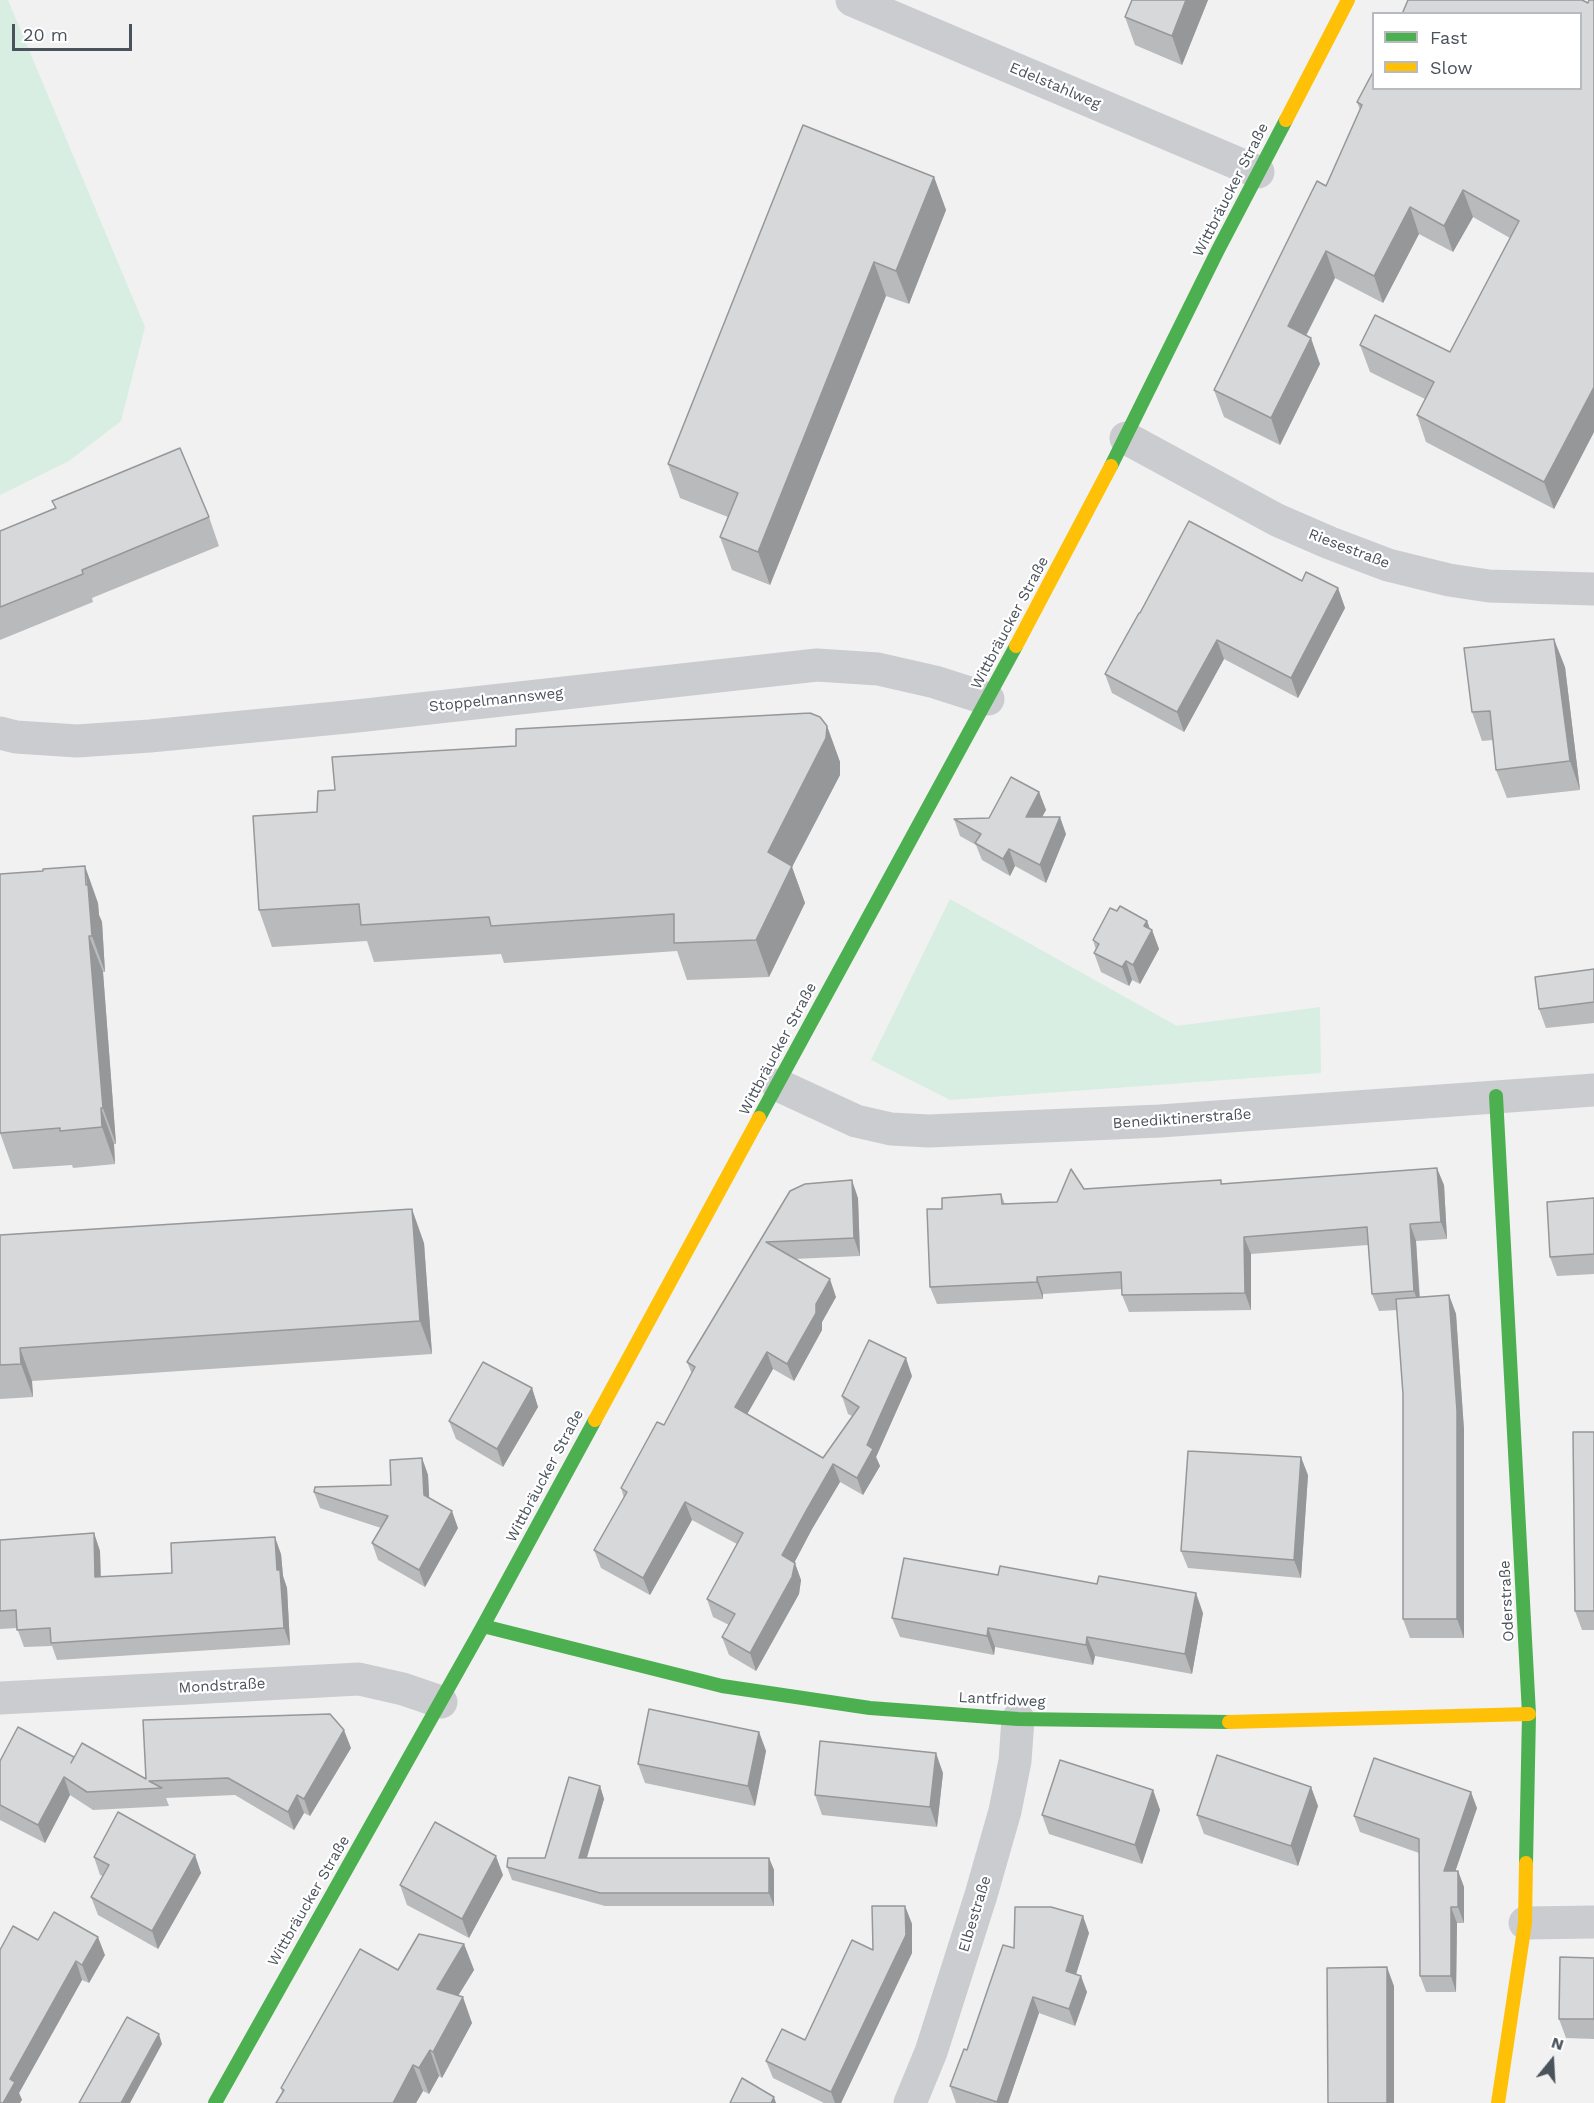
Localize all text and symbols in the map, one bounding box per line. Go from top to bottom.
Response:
scale bar [15,12,135,50]
legend [1372,12,1582,90]
text: 20 m [23,24,68,45]
text: Fast [1430,27,1467,48]
text: Slow [1430,57,1473,78]
street label: Edelstahlweg [1007,59,1103,113]
street label: Wittbräucker Straße [1189,120,1273,260]
street label: Riesestraße [1306,525,1392,573]
street label: Wittbräucker Straße [967,554,1053,692]
street label: Stoppelmannsweg [428,684,564,716]
street label: Wittbräucker Straße [735,980,821,1118]
street label: Benediktinerstraße [1112,1105,1252,1133]
street label: Wittbräucker Straße [502,1407,588,1545]
street label: Oderstraße [1496,1560,1518,1642]
street label: Mondstraße [178,1675,266,1697]
street label: Lantfridweg [958,1689,1046,1711]
street label: Wittbräucker Straße [264,1832,354,1970]
street label: Elbestraße [955,1874,995,1954]
north arrow [1522,2031,1582,2091]
text: N [1549,2033,1566,2054]

